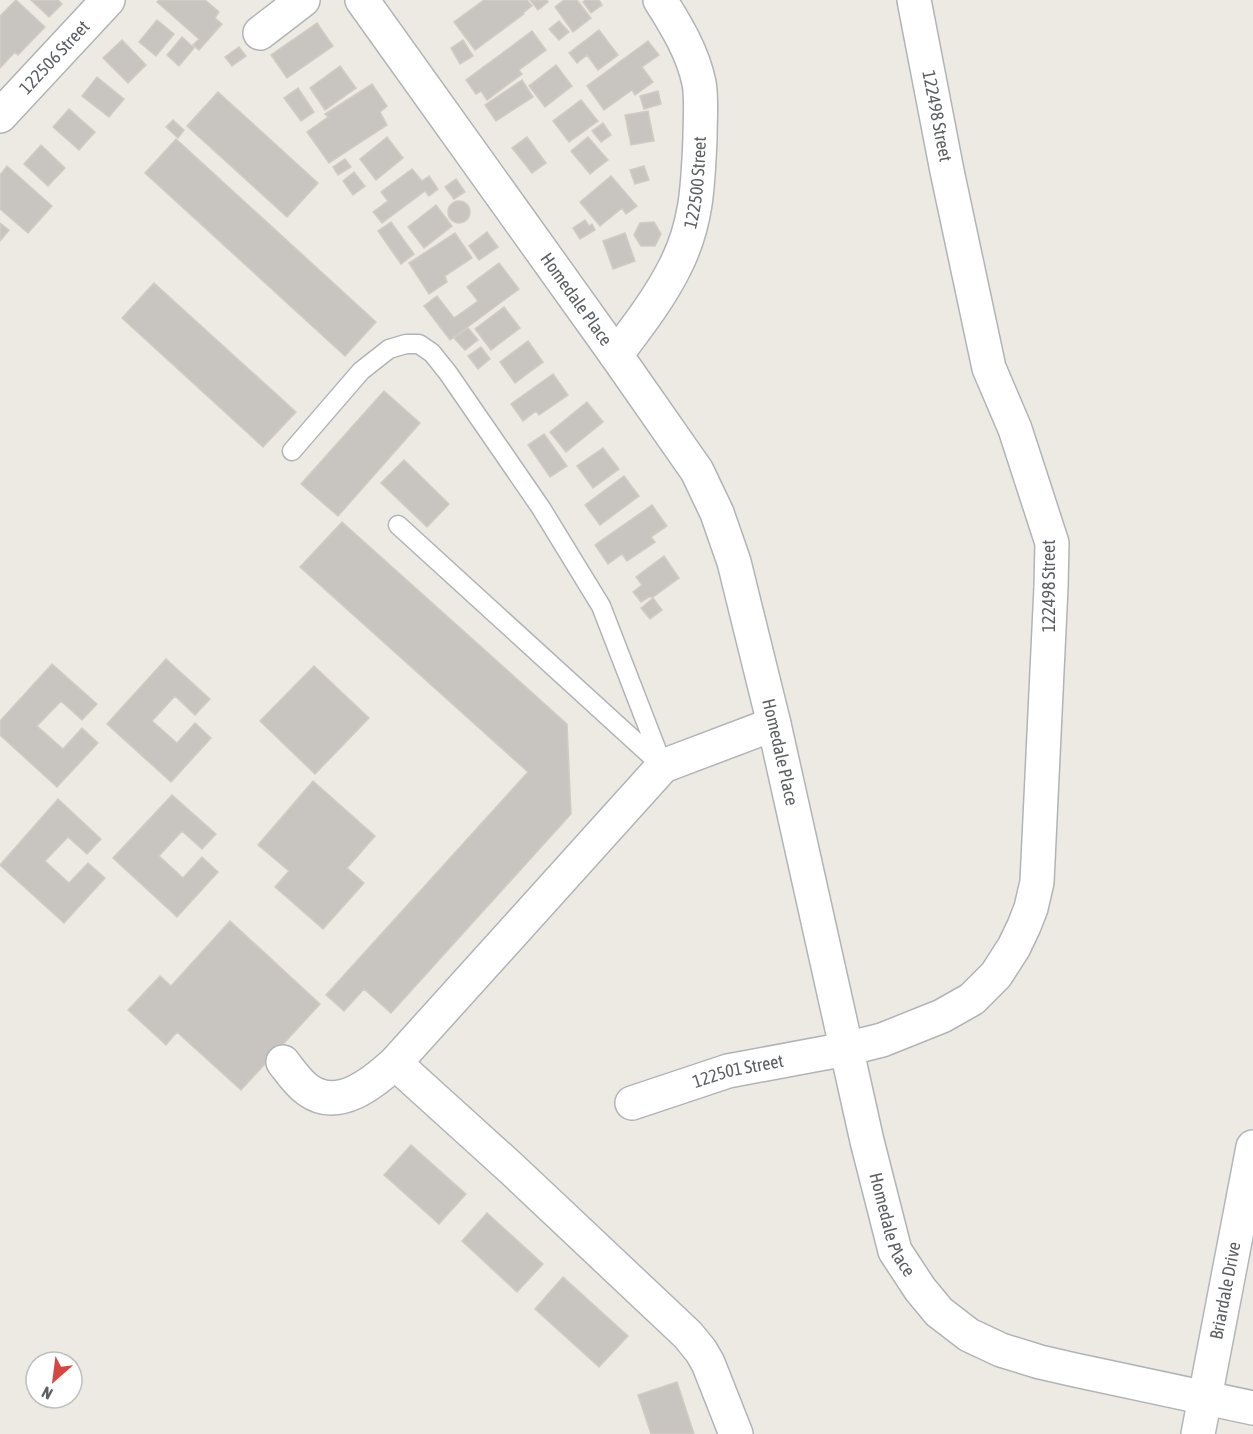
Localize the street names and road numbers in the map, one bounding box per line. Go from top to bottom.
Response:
street label: 122506 Street [15,16,93,98]
street label: 122498 Street [918,68,957,163]
street label: 122500 Street [679,136,710,231]
street label: Homedale Place [536,249,617,349]
street label: 122498 Street [1038,540,1059,632]
street label: Homedale Place [758,696,803,807]
street label: 122501 Street [690,1050,785,1092]
street label: Homedale Place [865,1170,920,1280]
street label: Briardale Drive [1205,1240,1245,1341]

